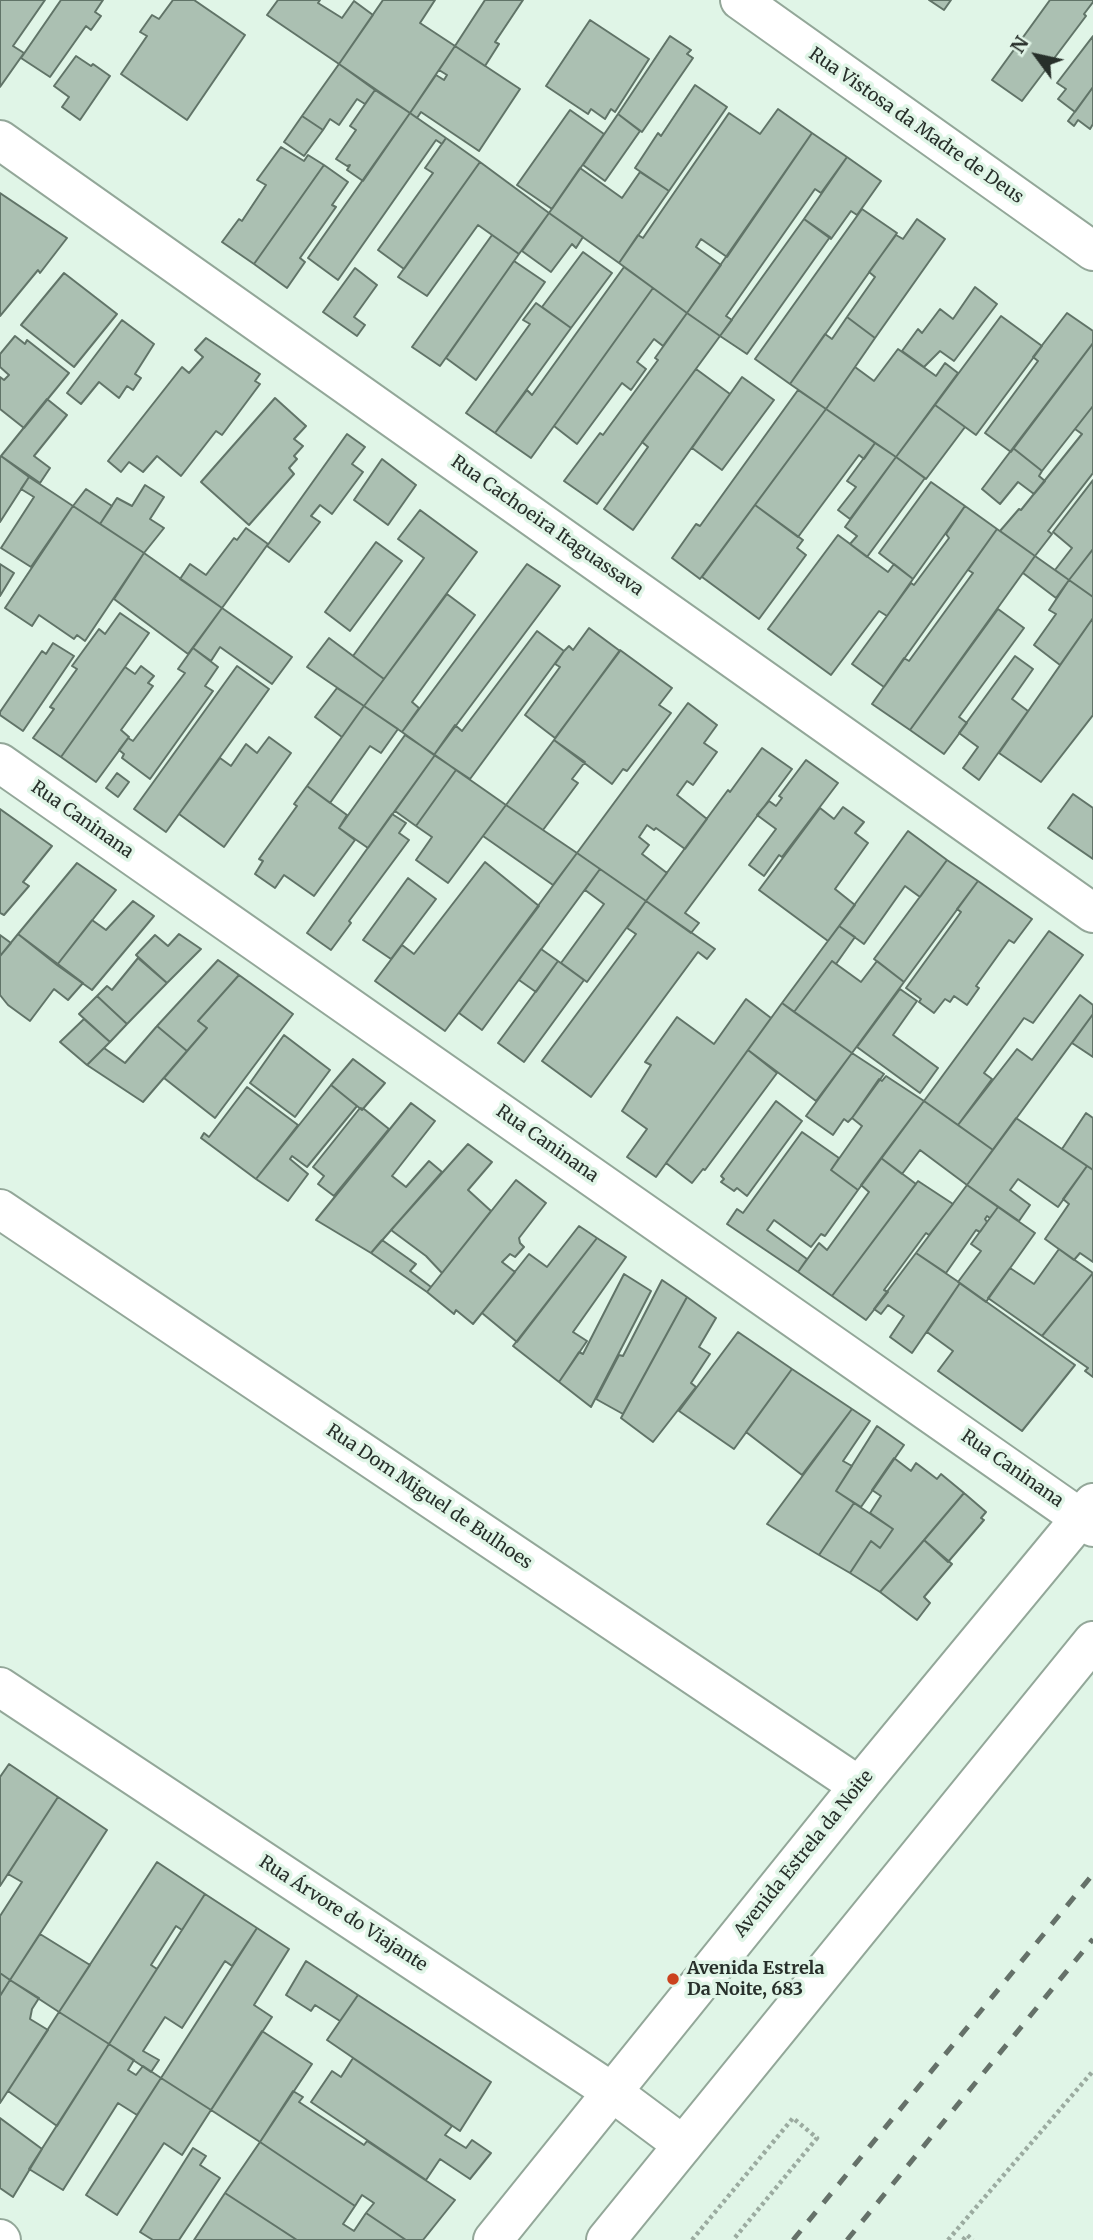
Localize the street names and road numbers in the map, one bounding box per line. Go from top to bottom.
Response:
street label: Rua Vistosa da Madre de Deus [805,43,1027,209]
street label: Rua Cachoeira Itaguassava [447,451,647,601]
street label: Rua Caninana [27,777,137,863]
street label: Rua Caninana [492,1101,602,1187]
street label: Rua Dom Miguel de Bulhoes [322,1420,536,1574]
street label: Rua Caninana [957,1426,1067,1512]
street label: Avenida Estrela da Noite [730,1766,878,1942]
street label: Rua Árvore do Viajante [255,1852,431,1976]

